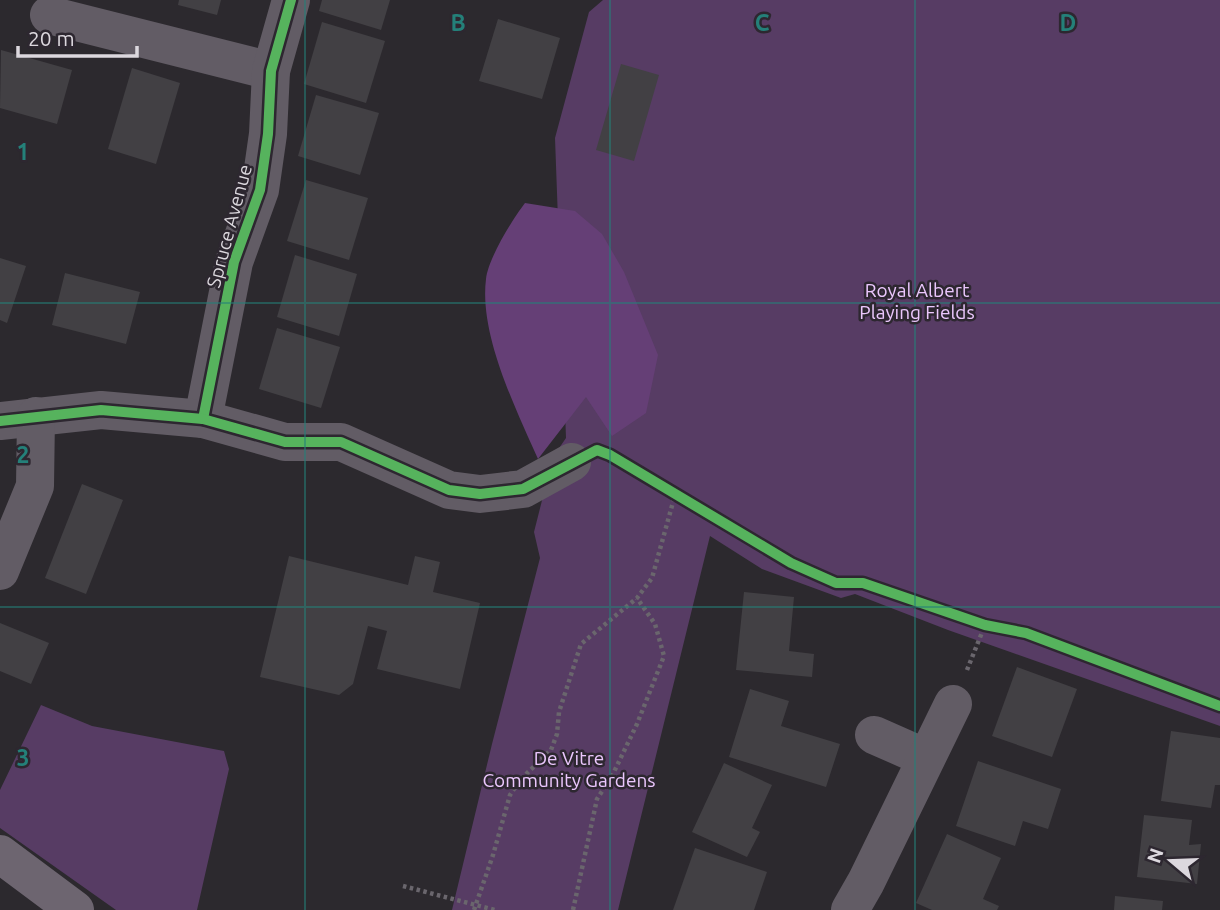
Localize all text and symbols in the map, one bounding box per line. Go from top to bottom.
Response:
text: B [450,10,466,35]
text: C [755,10,770,35]
text: D [1060,10,1076,35]
scale bar [18,14,136,58]
text: 20 m [28,26,75,50]
text: 1 [17,139,29,164]
street label: Spruce Avenue [202,162,256,290]
park label: Royal Albert Playing Fields [859,279,975,323]
text: 2 [17,442,29,467]
text: 3 [17,745,29,770]
park label: De Vitre Community Gardens [482,747,656,791]
north arrow [1136,826,1206,896]
text: N [1142,845,1168,866]

